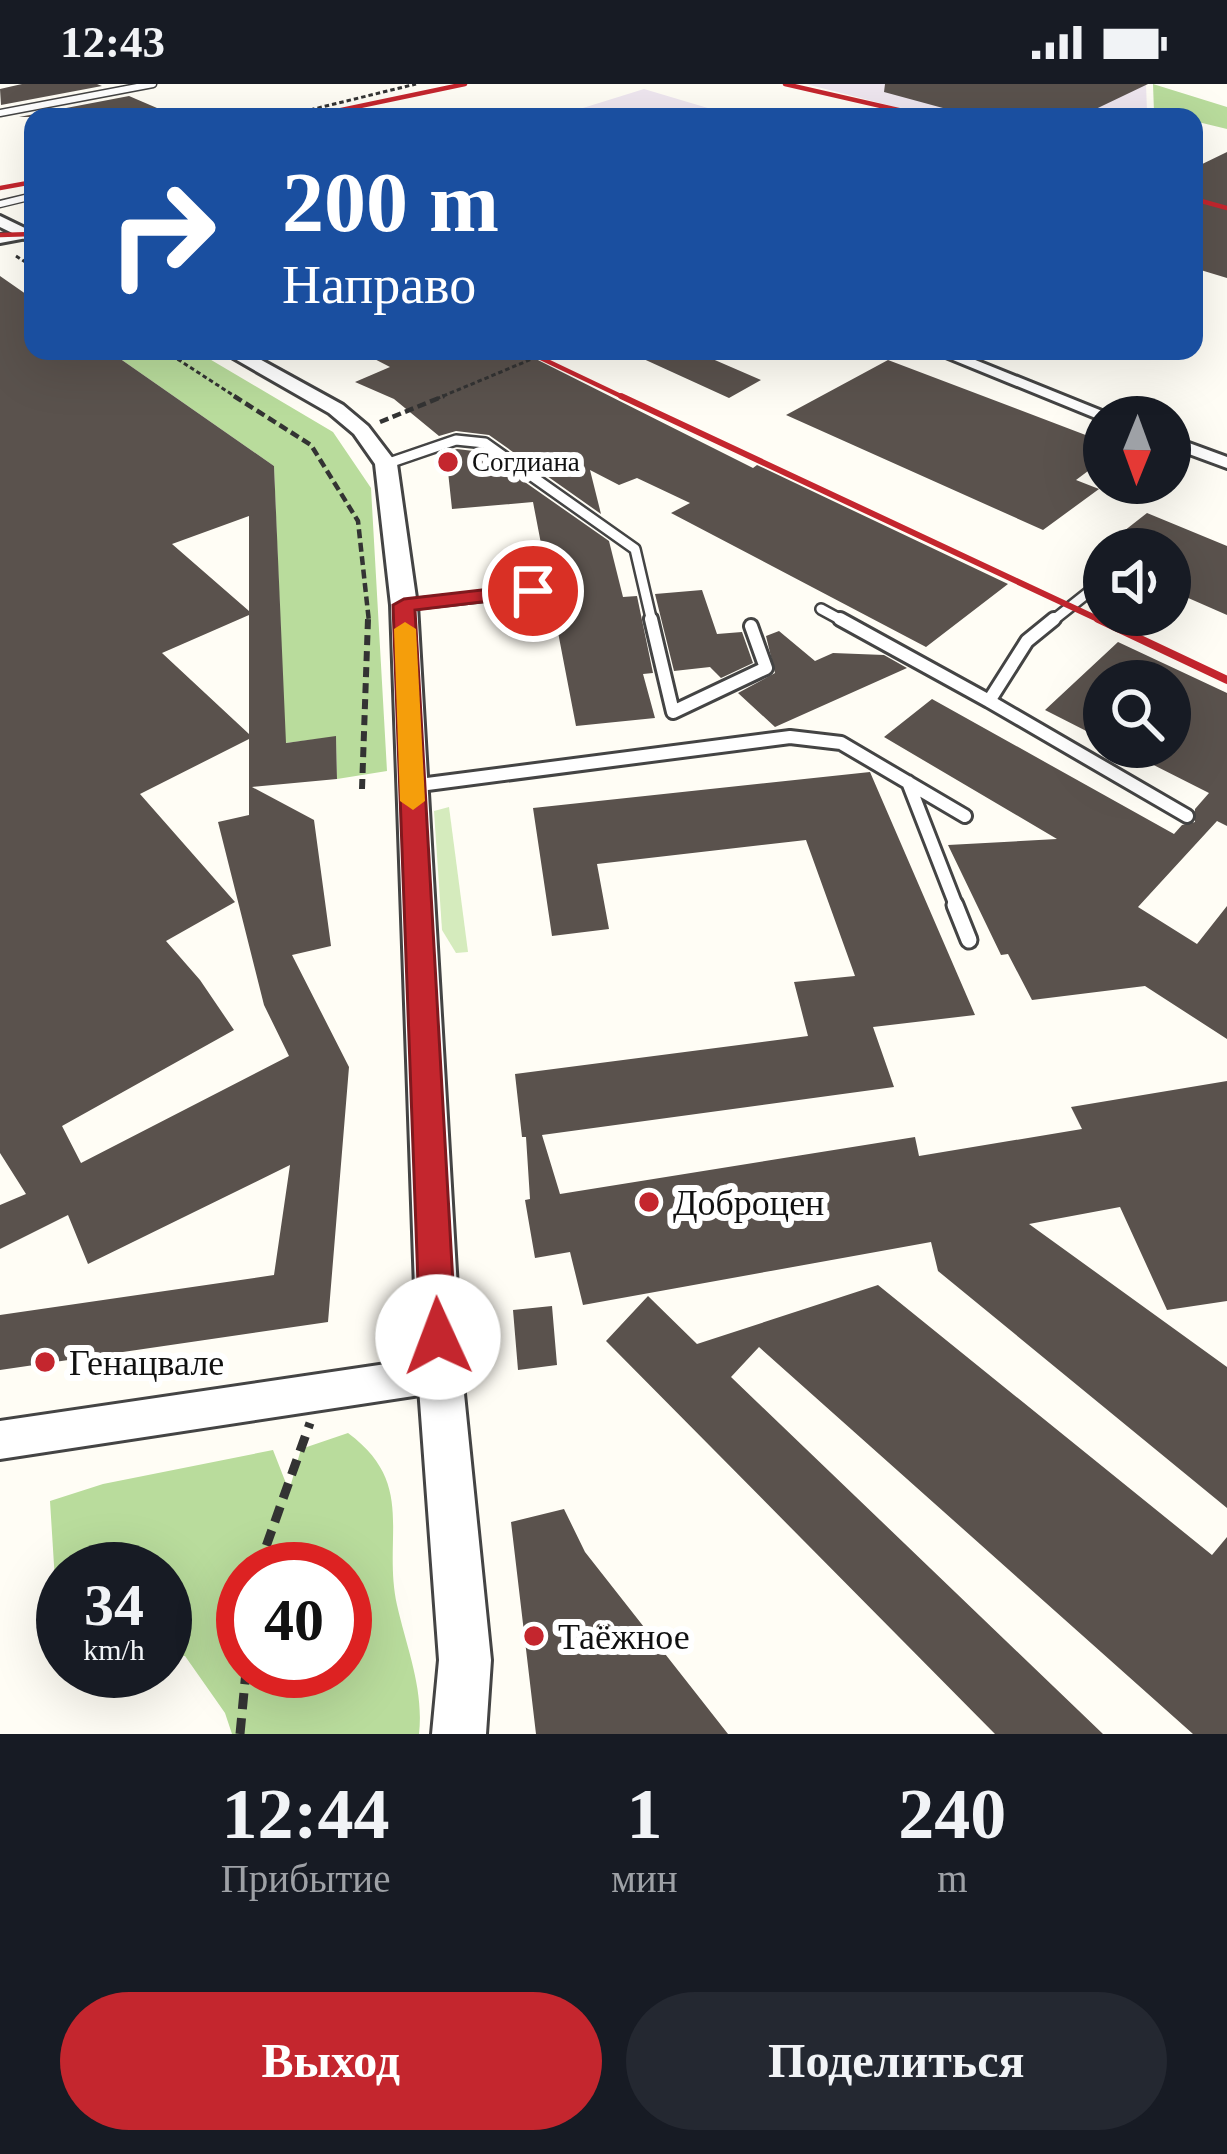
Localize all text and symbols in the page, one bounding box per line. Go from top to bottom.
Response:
text: 12:43 [60,17,165,67]
icon: right [84,156,240,312]
text: 200 m [282,156,499,249]
text: Направо [282,255,476,315]
north arrow [1083,396,1191,504]
map controls [1083,396,1191,768]
place label: Согдиана [472,447,580,477]
marker: Согдиана [435,449,461,475]
button: sound [1083,528,1191,636]
pin [482,540,584,642]
icon: arrive [500,558,566,624]
button: search [1083,660,1191,768]
place label: Доброцен [673,1183,824,1223]
marker: Доброцен [636,1189,662,1215]
position arrow [375,1274,501,1400]
place label: Генацвале [69,1343,224,1383]
marker: Генацвале [32,1349,58,1375]
speed limit sign: 40 [216,1542,372,1698]
text: 34 [84,1572,144,1638]
place label: Таёжное [558,1617,690,1657]
marker: Таёжное [521,1623,547,1649]
text: km/h [83,1633,145,1666]
text: 12:44 [222,1774,390,1854]
text: 1 [626,1774,662,1854]
text: 240 [898,1774,1006,1854]
text: Прибытие [221,1857,391,1900]
text: мин [611,1857,678,1900]
text: m [937,1857,967,1900]
button: Выход [60,1992,602,2130]
button: Поделиться [626,1992,1167,2130]

